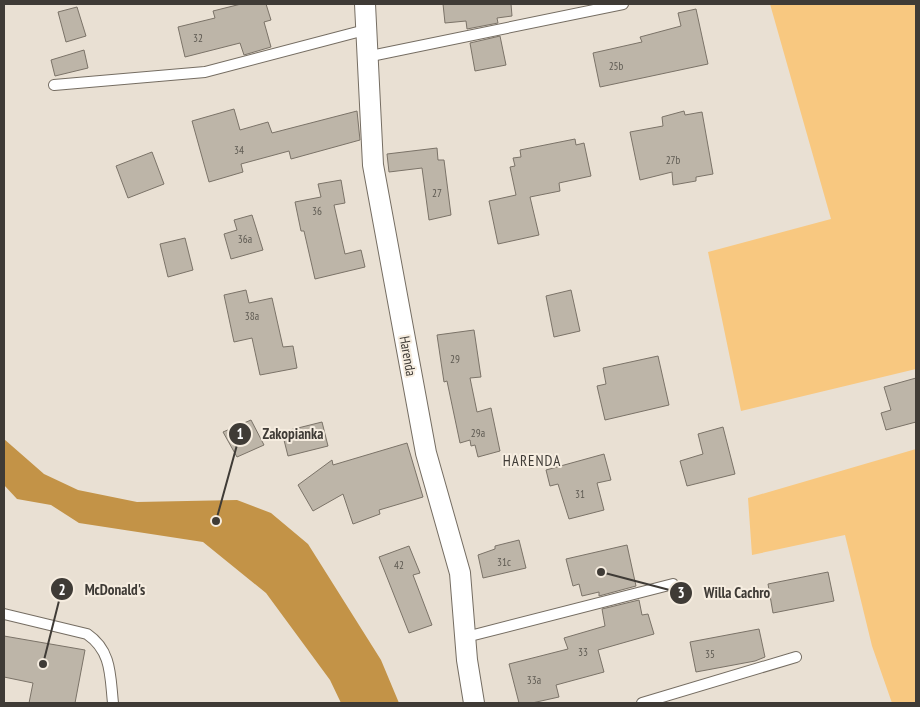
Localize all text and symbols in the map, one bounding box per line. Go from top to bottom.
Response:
house number: 32 [193,31,203,45]
house number: 25b [609,59,624,73]
house number: 34 [234,143,244,157]
house number: 27b [666,153,681,167]
house number: 27 [432,186,442,200]
house number: 36 [312,204,322,218]
house number: 36a [238,232,252,246]
house number: 38a [245,309,259,323]
street label: Harenda [396,334,420,378]
house number: 29 [450,352,460,366]
callout: Zakopianka [227,419,333,449]
text: 1 [236,424,244,443]
text: Zakopianka [263,424,323,443]
house number: 29a [471,426,485,440]
district label: HARENDA [503,451,561,470]
house number: 31 [575,487,585,501]
house number: 31c [497,555,511,569]
house number: 42 [394,558,404,572]
callout: McDonald's [50,574,155,604]
callout: Willa Cachro [668,578,780,608]
text: 2 [58,580,66,599]
text: McDonald's [85,580,145,599]
text: 3 [677,583,685,602]
text: Willa Cachro [703,583,771,602]
house number: 33 [578,645,588,659]
house number: 35 [705,647,715,661]
house number: 33a [527,673,541,687]

